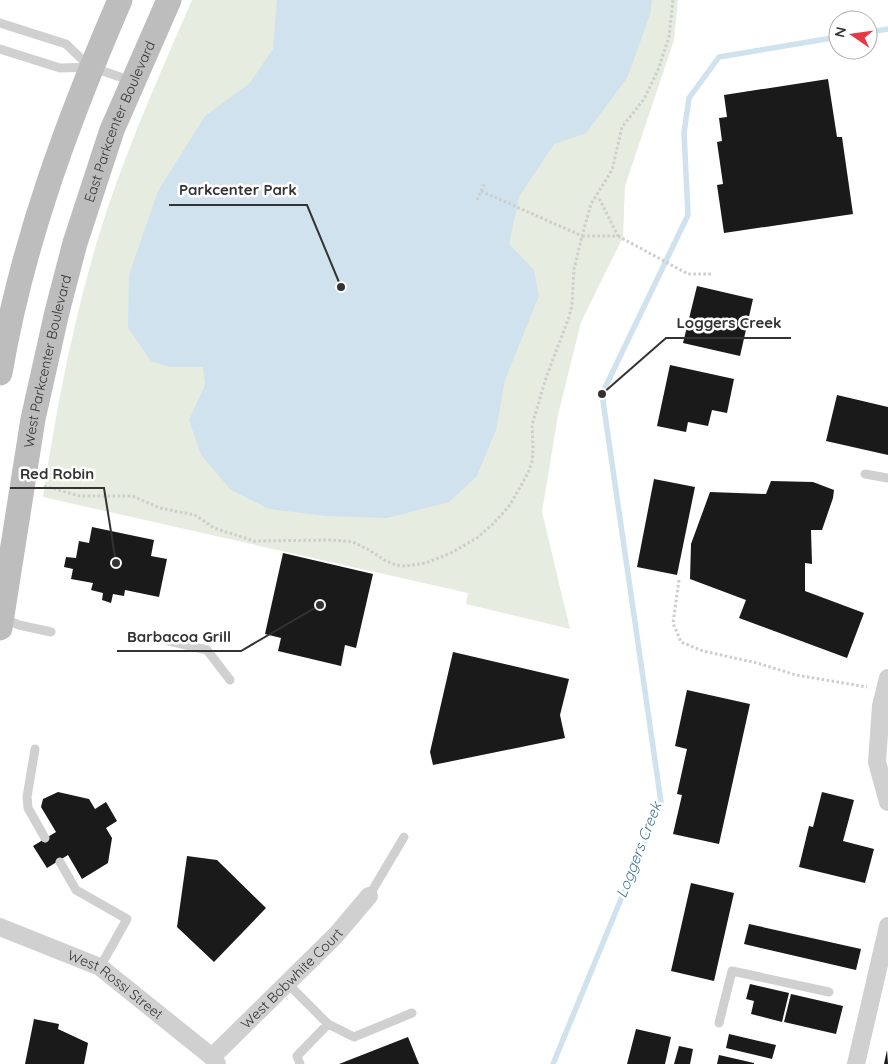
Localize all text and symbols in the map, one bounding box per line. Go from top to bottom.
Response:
north arrow [828,10,878,60]
text: N [830,25,850,39]
street label: East Parkcenter Boulevard [80,38,159,205]
callout: Parkcenter Park [169,175,307,205]
text: Parkcenter Park [179,180,297,199]
street label: West Parkcenter Boulevard [20,273,75,449]
callout: Loggers Creek [666,308,791,338]
text: Loggers Creek [676,313,782,332]
callout: Red Robin [10,458,104,488]
text: Red Robin [20,464,94,483]
callout: Barbacoa Grill [117,621,241,651]
text: Barbacoa Grill [127,627,231,646]
water label: Loggers Creek [612,797,666,900]
street label: West Bobwhite Court [237,924,347,1033]
street label: West Rossi Street [65,946,167,1023]

